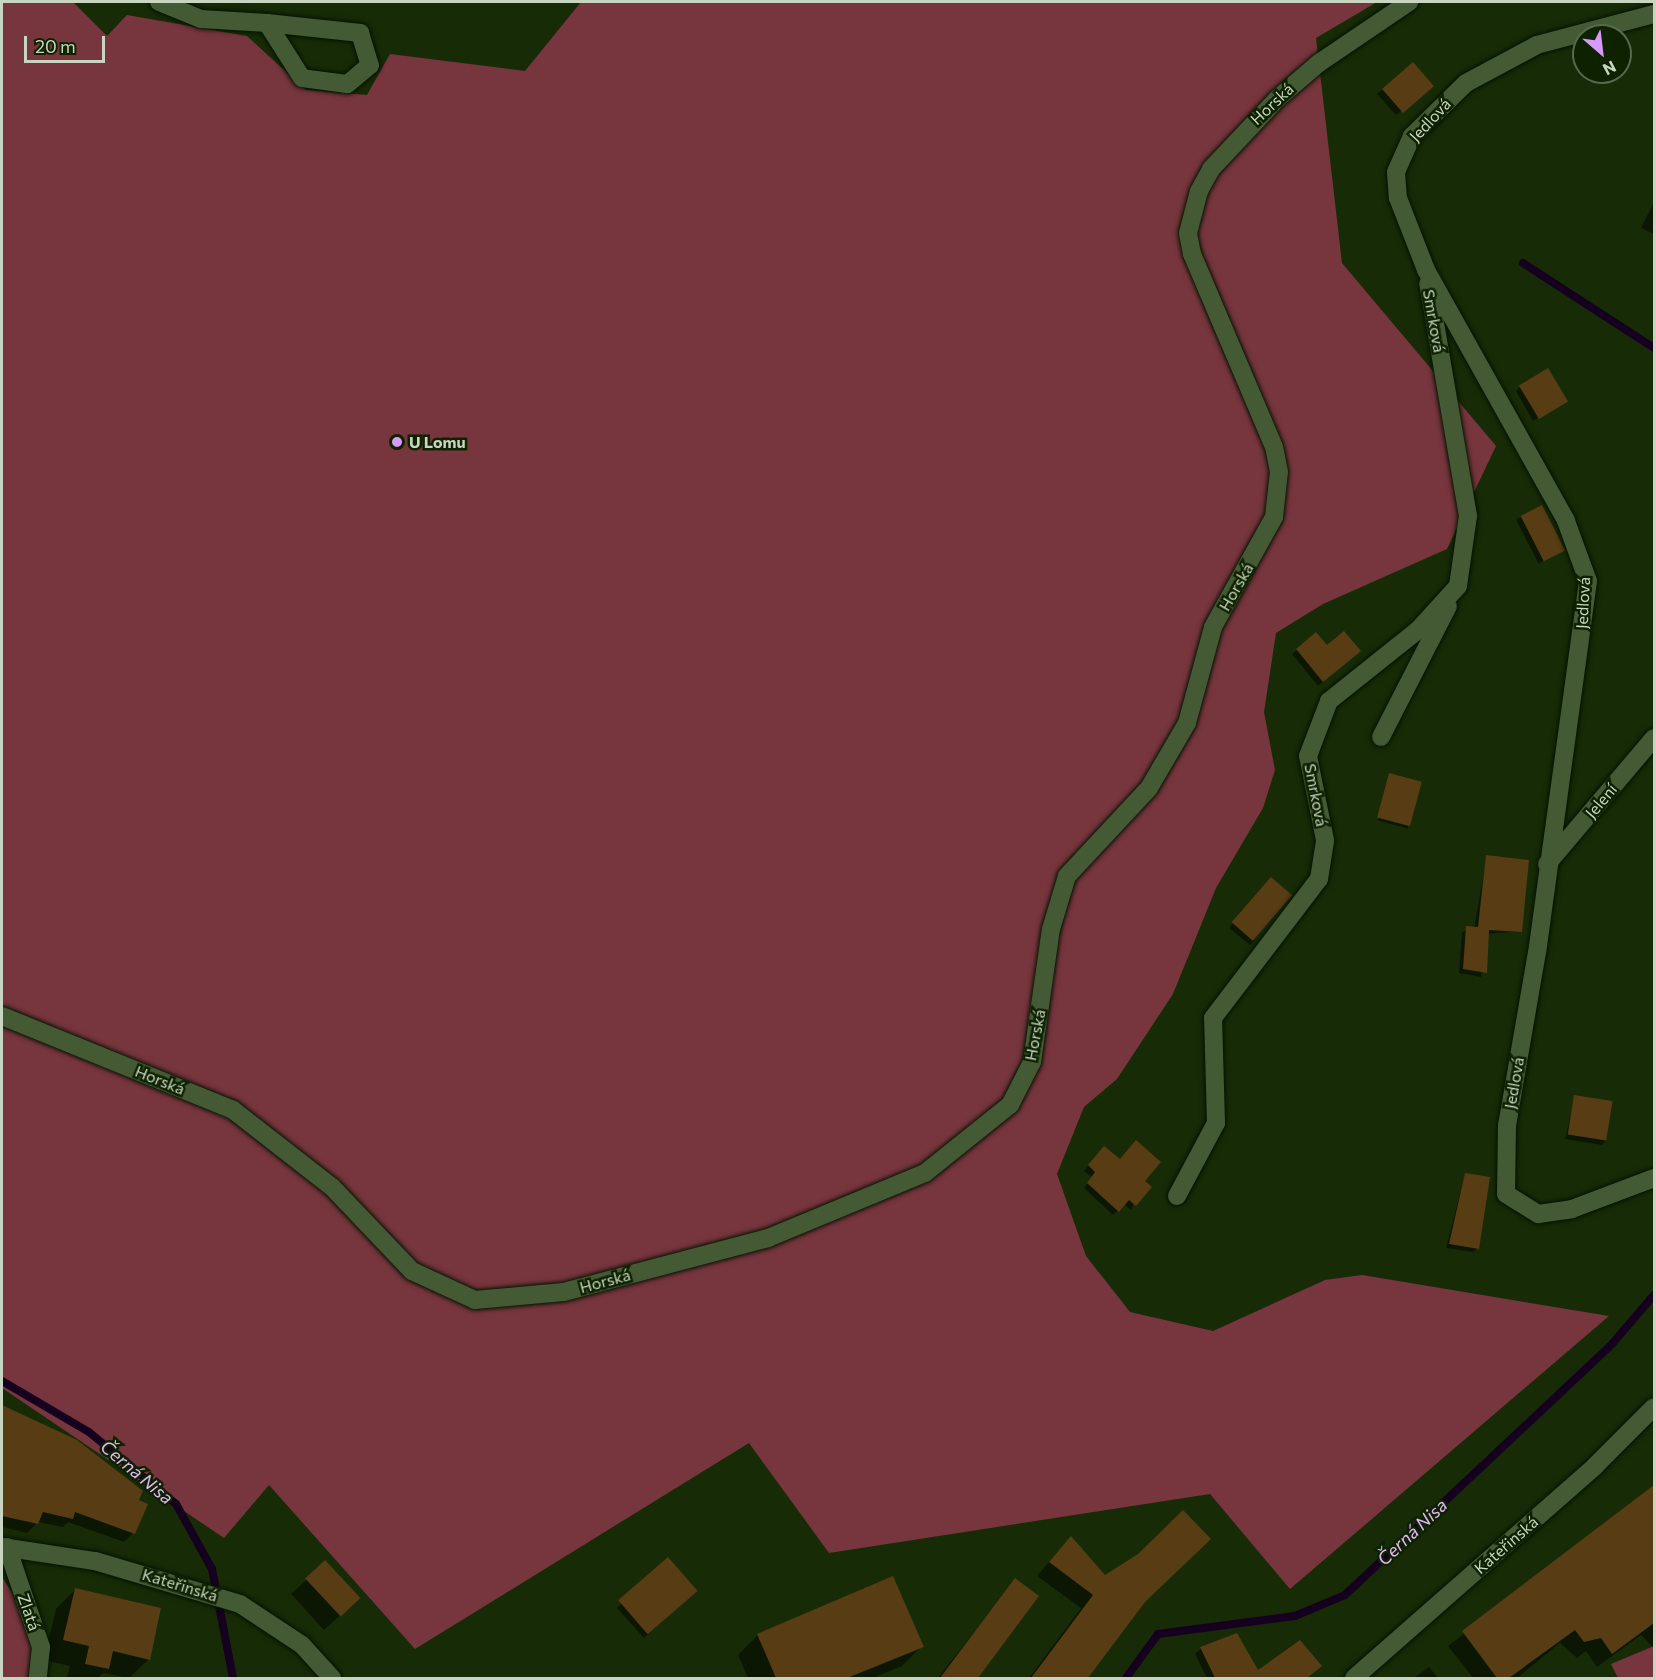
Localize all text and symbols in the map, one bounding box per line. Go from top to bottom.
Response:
scale bar [27,24,108,62]
north arrow [1572,24,1632,84]
text: 20 m [35,35,76,57]
text: N [1600,57,1620,80]
street label: Horská [1246,79,1298,129]
street label: Jedlová [1405,94,1455,146]
street label: Smrková [1419,288,1449,354]
place label: U Lomu [409,432,466,452]
marker: U Lomu [390,435,404,449]
street label: Horská [1215,560,1257,614]
street label: Jedlová [1572,577,1594,629]
street label: Smrková [1301,762,1331,828]
street label: Jelení [1581,780,1621,822]
street label: Horská [1021,1008,1049,1062]
street label: Jedlová [1500,1056,1528,1110]
street label: Horská [132,1061,188,1099]
street label: Horská [577,1265,633,1297]
water label: Černá Nisa [96,1435,178,1509]
water label: Černá Nisa [1372,1494,1452,1570]
street label: Kateřinská [1470,1512,1542,1578]
street label: Kateřinská [140,1564,220,1606]
street label: Zlatá [14,1591,44,1633]

